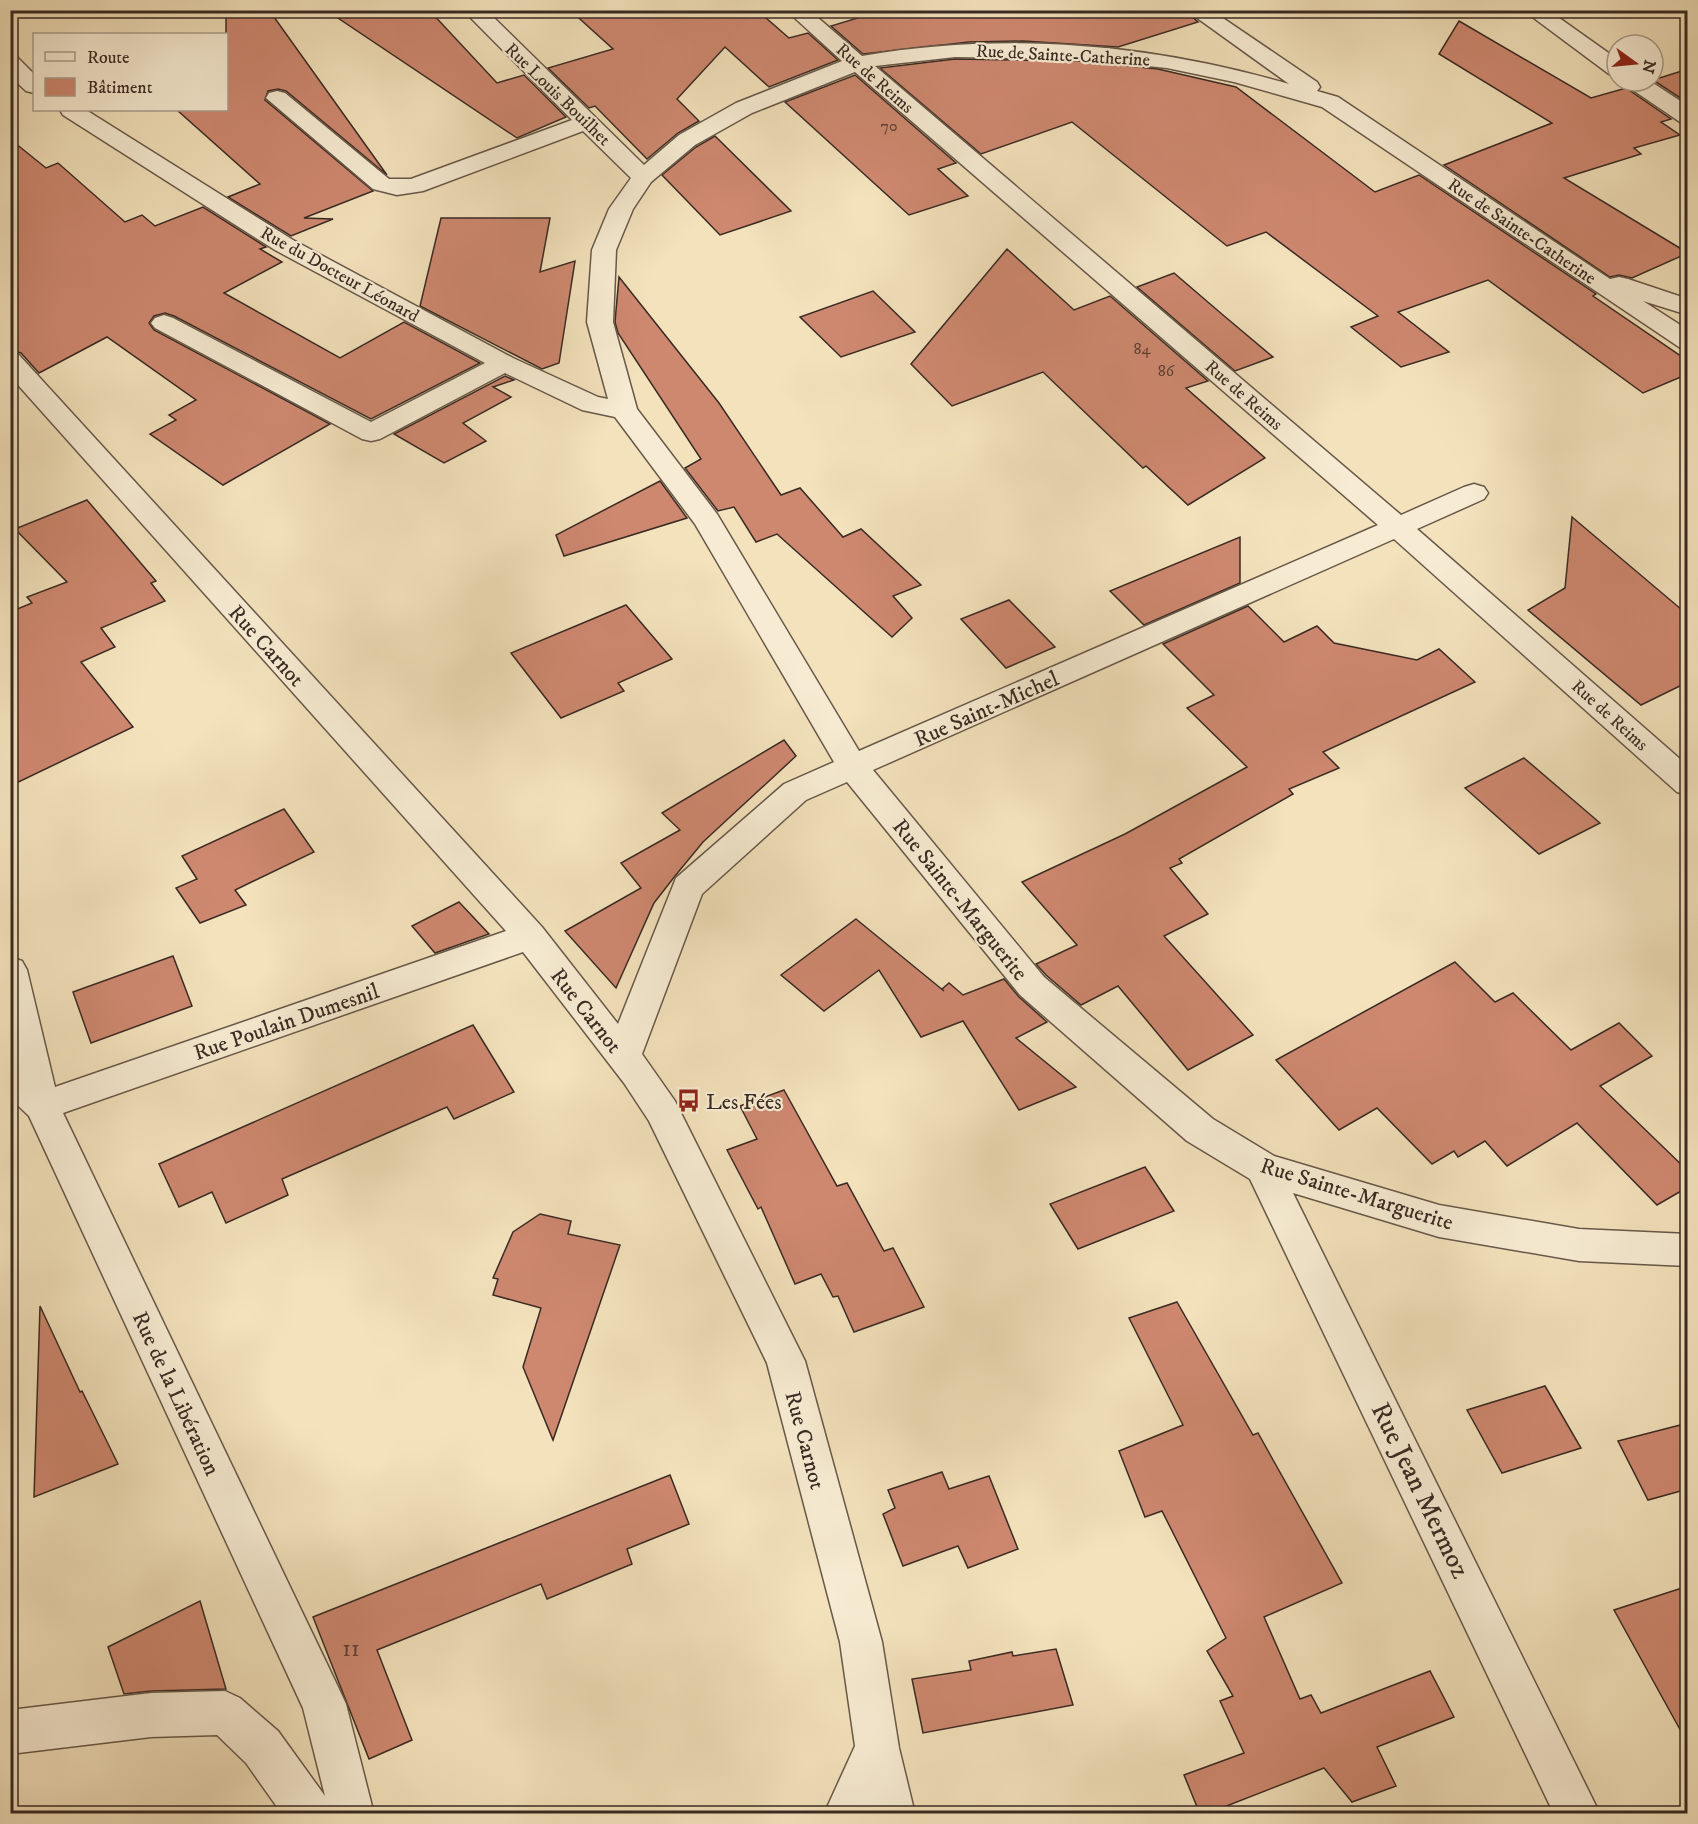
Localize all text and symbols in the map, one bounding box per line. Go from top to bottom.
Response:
legend [33,33,228,111]
north arrow [1605,33,1665,93]
street label: Rue Louis Bouilhet [500,39,615,151]
street label: Rue de Reims [831,39,918,118]
street label: Rue de Sainte-Catherine [975,40,1150,72]
text: Route [87,47,130,69]
text: N [1637,58,1660,76]
text: Bâtiment [87,77,153,99]
house number: 70 [880,116,898,136]
street label: Rue de Sainte-Catherine [1443,174,1600,290]
street label: Rue du Docteur Léonard [256,222,423,328]
house number: 84 [1133,339,1151,359]
street label: Rue de Reims [1200,356,1287,435]
house number: 86 [1158,361,1175,381]
street label: Rue Carnot [222,600,310,692]
street label: Rue Saint-Michel [910,665,1063,753]
street label: Rue de Reims [1566,676,1652,756]
street label: Rue Sainte-Marguerite [886,814,1033,986]
street label: Rue Carnot [544,963,627,1059]
street label: Rue Poulain Dumesnil [190,978,383,1067]
bus stop icon: Les Fées [675,1088,701,1114]
place label: Les Fées [706,1089,782,1116]
street label: Rue Sainte-Marguerite [1257,1152,1456,1237]
street label: Rue de la Libération [126,1307,226,1480]
street label: Rue Carnot [779,1388,831,1492]
street label: Rue Jean Mermoz [1363,1397,1477,1584]
house number: 11 [342,1634,360,1664]

